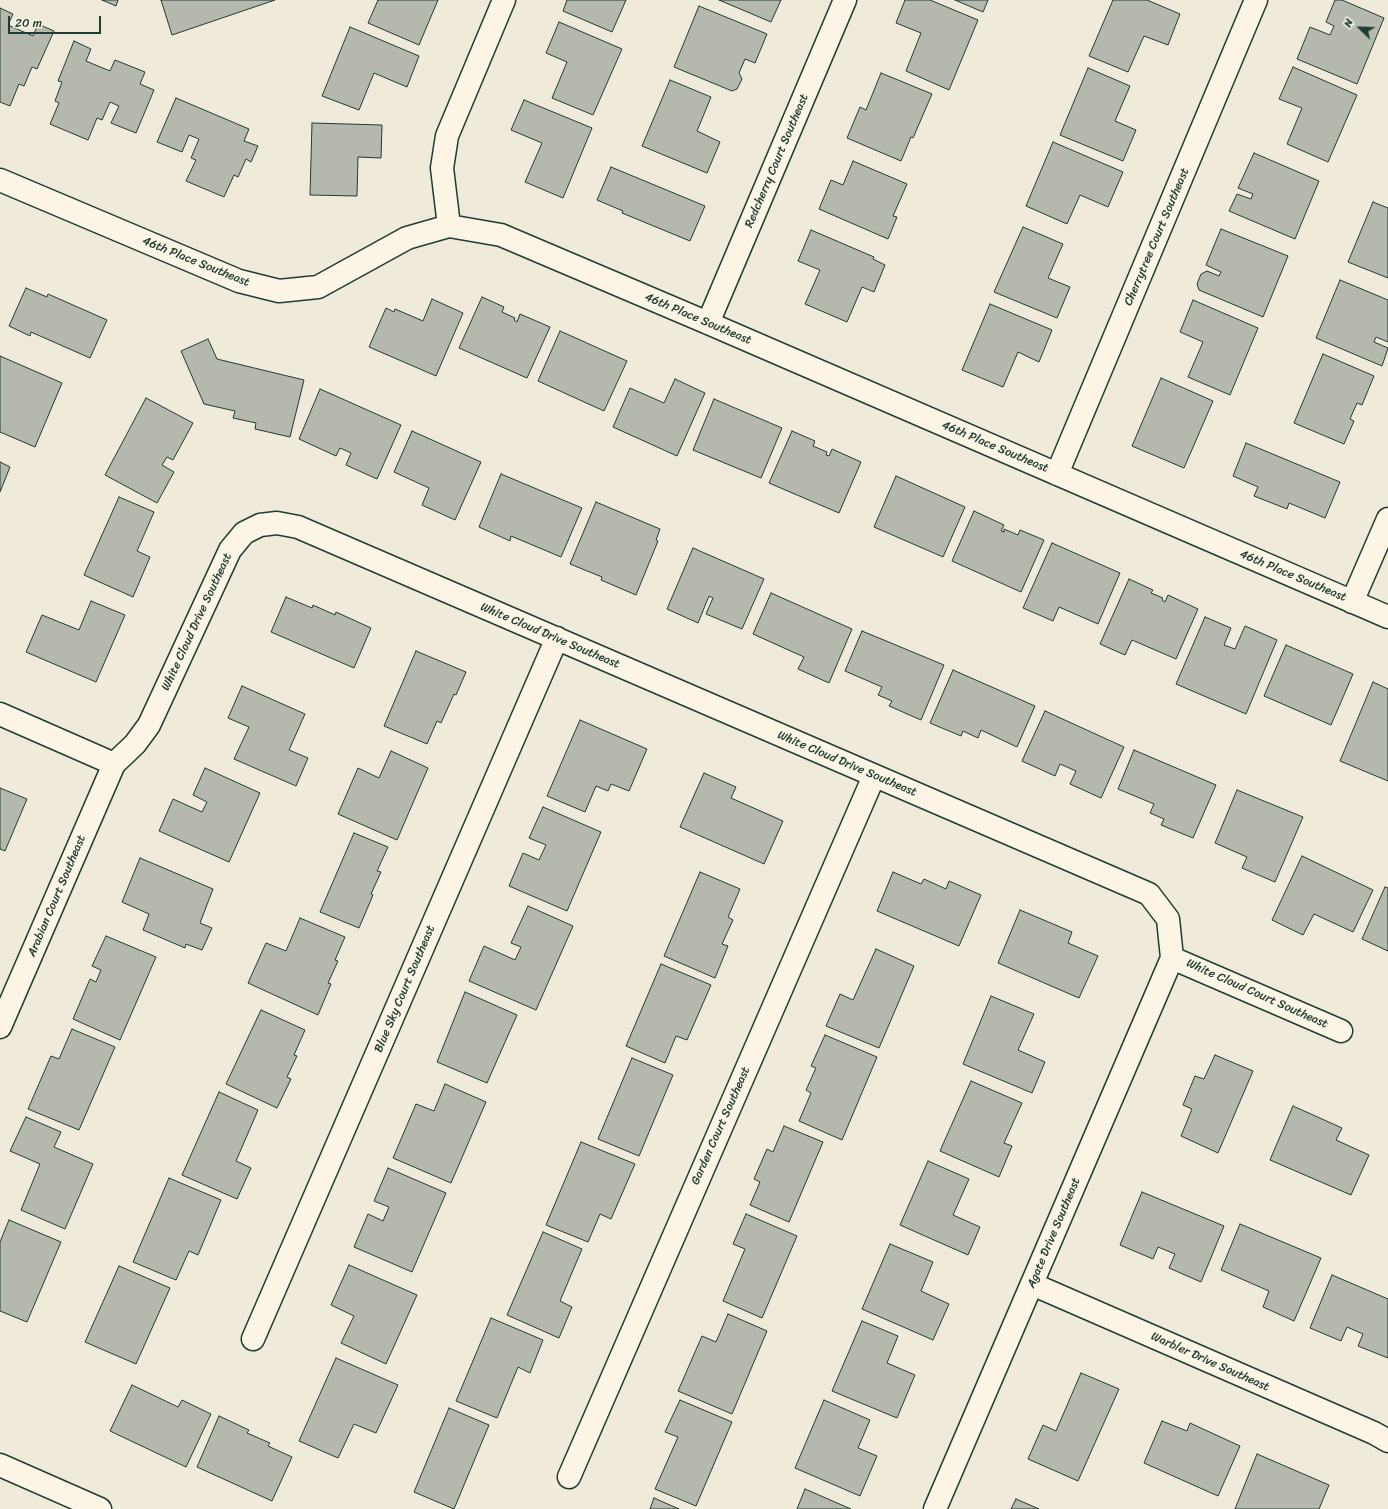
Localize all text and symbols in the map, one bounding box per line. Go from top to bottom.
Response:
scale bar [10,8,103,34]
north arrow [1340,8,1380,48]
text: 20 m [15,12,42,34]
text: N [1338,16,1359,30]
street label: Redcherry Court Southeast [742,92,812,230]
street label: Cherrytree Court Southeast [1121,166,1193,308]
street label: 46th Place Southeast [140,234,252,290]
street label: 46th Place Southeast [642,290,754,348]
street label: 46th Place Southeast [939,418,1051,476]
street label: 46th Place Southeast [1237,547,1349,605]
street label: White Cloud Drive Southeast [159,551,235,693]
street label: White Cloud Drive Southeast [478,600,622,672]
street label: White Cloud Drive Southeast [775,728,919,800]
street label: Arabian Court Southeast [25,833,89,959]
street label: Blue Sky Court Southeast [372,923,438,1055]
street label: White Cloud Court Southeast [1184,956,1330,1032]
street label: Garden Court Southeast [689,1065,753,1187]
street label: Agate Drive Southeast [1024,1176,1084,1290]
street label: Warbler Drive Southeast [1149,1329,1271,1395]

